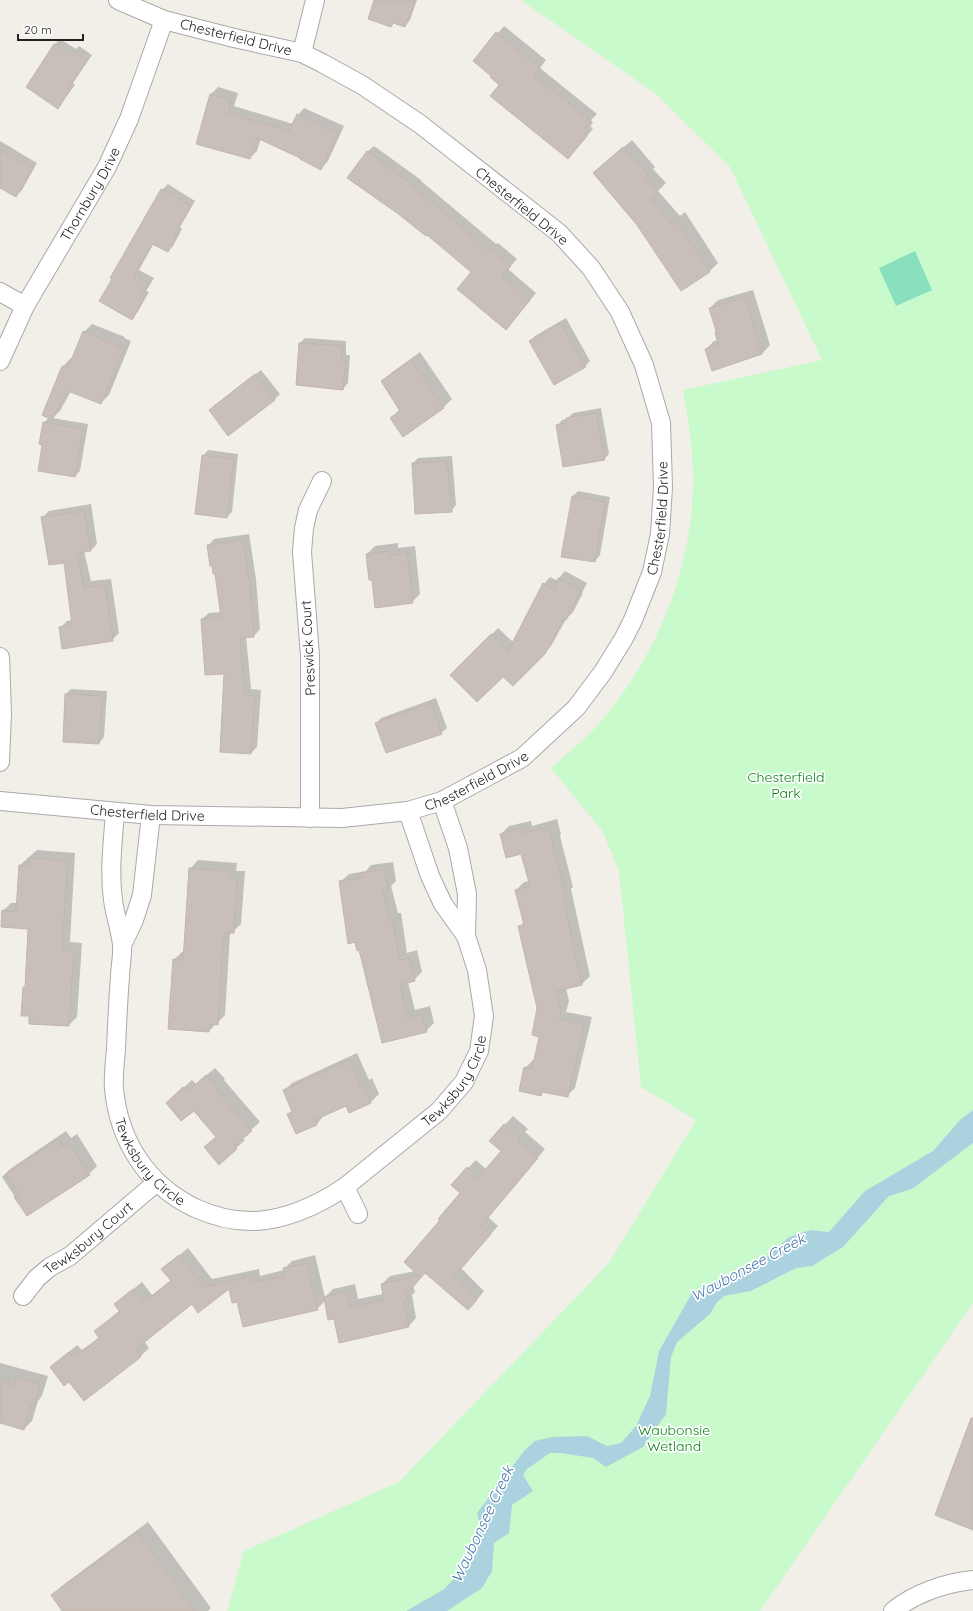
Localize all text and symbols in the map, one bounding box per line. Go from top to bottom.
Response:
street label: Chesterfield Drive [178,14,294,60]
scale bar [18,16,83,42]
text: 20 m [24,22,52,37]
street label: Thornbury Drive [56,144,124,244]
street label: Chesterfield Drive [472,163,572,249]
street label: Chesterfield Drive [643,461,672,577]
street label: Preswick Court [296,600,319,696]
street label: Chesterfield Drive [422,747,533,815]
park label: Chesterfield Park [747,768,825,802]
street label: Chesterfield Drive [89,800,205,825]
street label: Tewksbury Circle [418,1034,490,1131]
street label: Tewksbury Circle [111,1115,188,1210]
street label: Tewksbury Court [40,1197,137,1278]
water label: Waubonsee Creek [687,1228,810,1305]
park label: Waubonsie Wetland [638,1421,710,1455]
water label: Waubonsee Creek [447,1461,518,1586]

